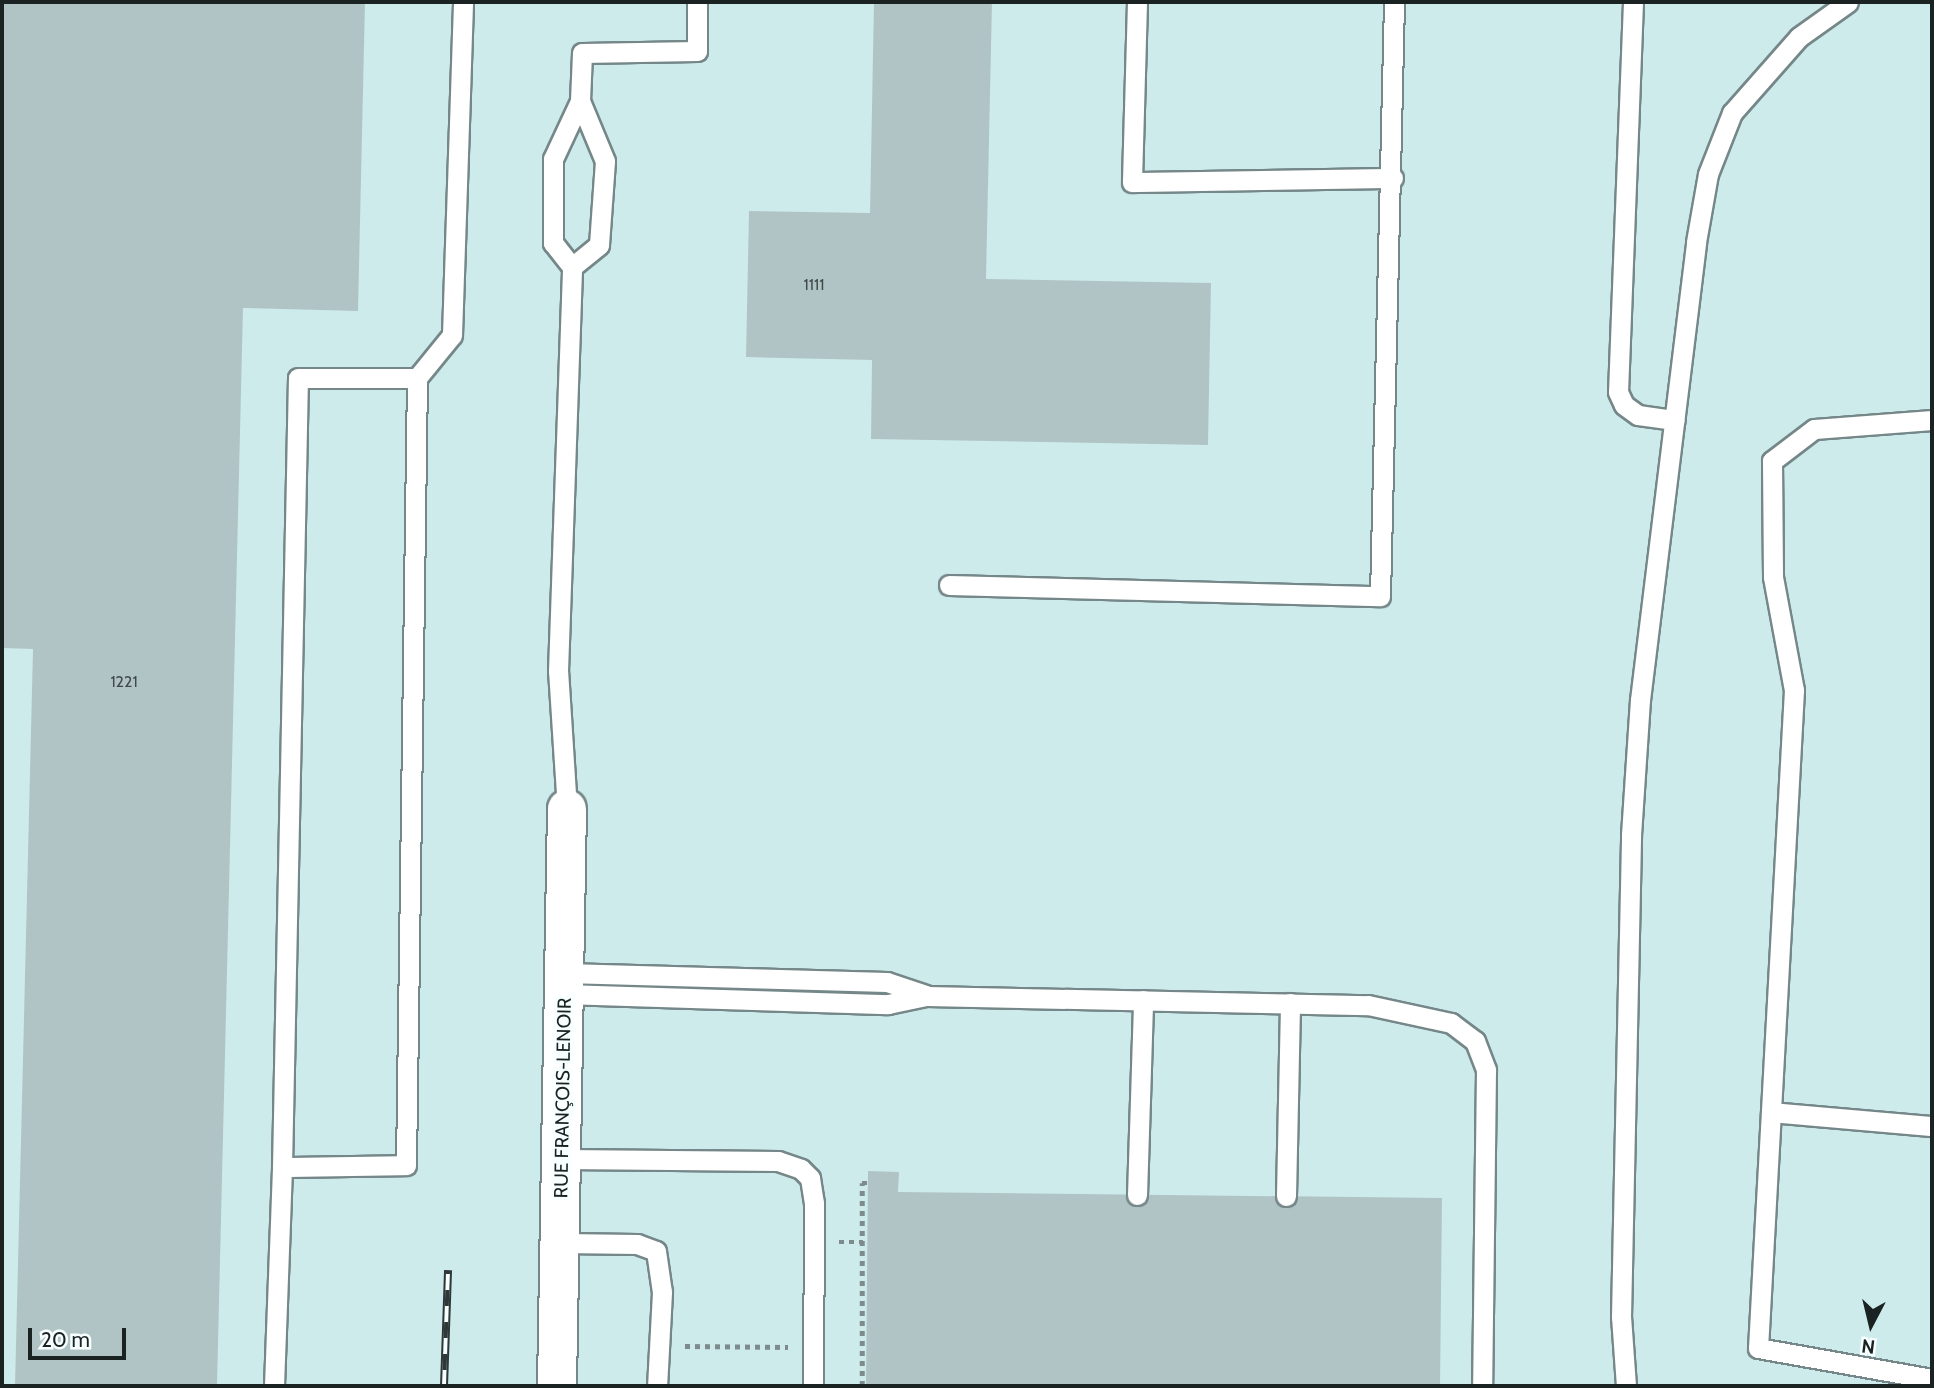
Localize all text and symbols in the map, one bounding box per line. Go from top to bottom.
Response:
house number: 1111 [804,275,824,295]
house number: 1221 [110,672,138,692]
street label: RUE FRANÇOIS-LENOIR [550,997,576,1199]
north arrow [1836,1290,1906,1360]
scale bar [32,1314,130,1358]
text: 20 m [41,1327,90,1352]
text: N [1860,1334,1876,1359]

